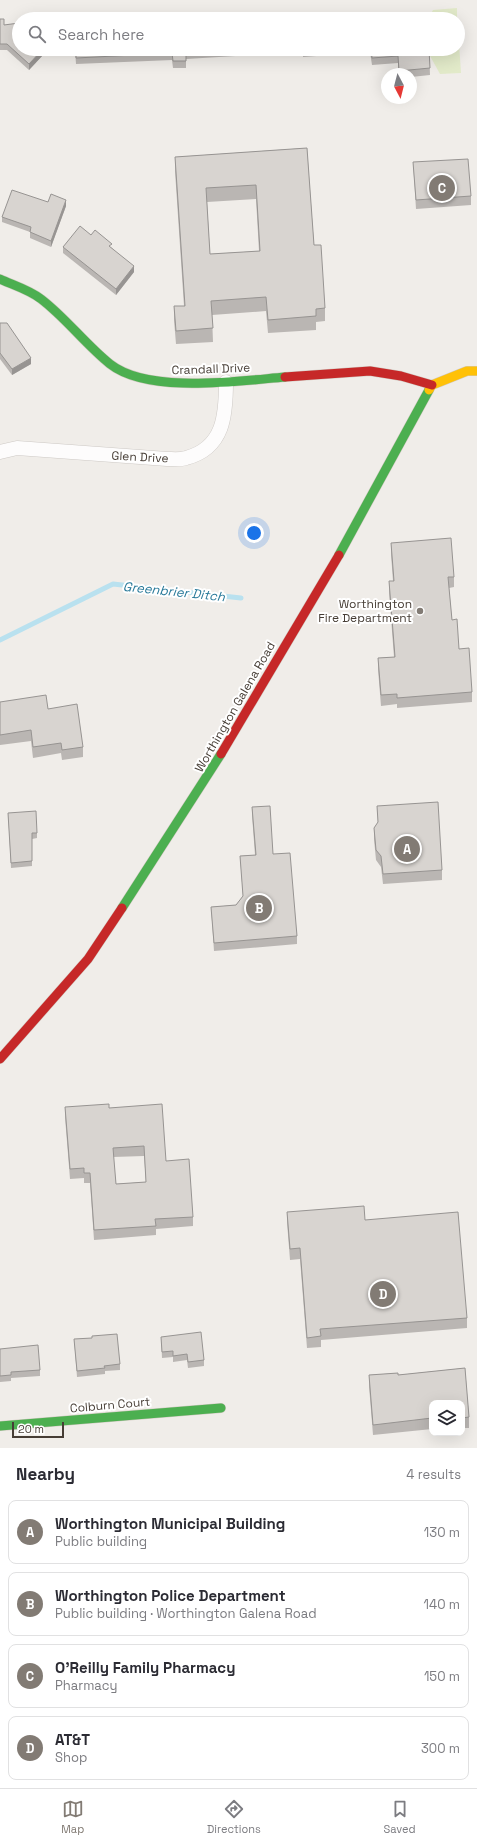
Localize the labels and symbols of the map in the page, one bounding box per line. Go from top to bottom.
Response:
north arrow [381,68,417,104]
pin: C [429,173,455,203]
street label: Crandall Drive [171,360,251,378]
street label: Glen Drive [111,448,169,466]
your location [244,523,264,543]
water label: Greenbrier Ditch [122,578,227,605]
place label: Worthington Fire Department [318,596,412,626]
marker: Worthington Fire Department [415,606,425,616]
street label: Worthington Galena Road [191,639,279,775]
pin: A [394,834,420,864]
pin: B [246,893,272,923]
pin: D [370,1279,396,1309]
street label: Colburn Court [69,1394,151,1416]
scale bar [12,1420,64,1439]

